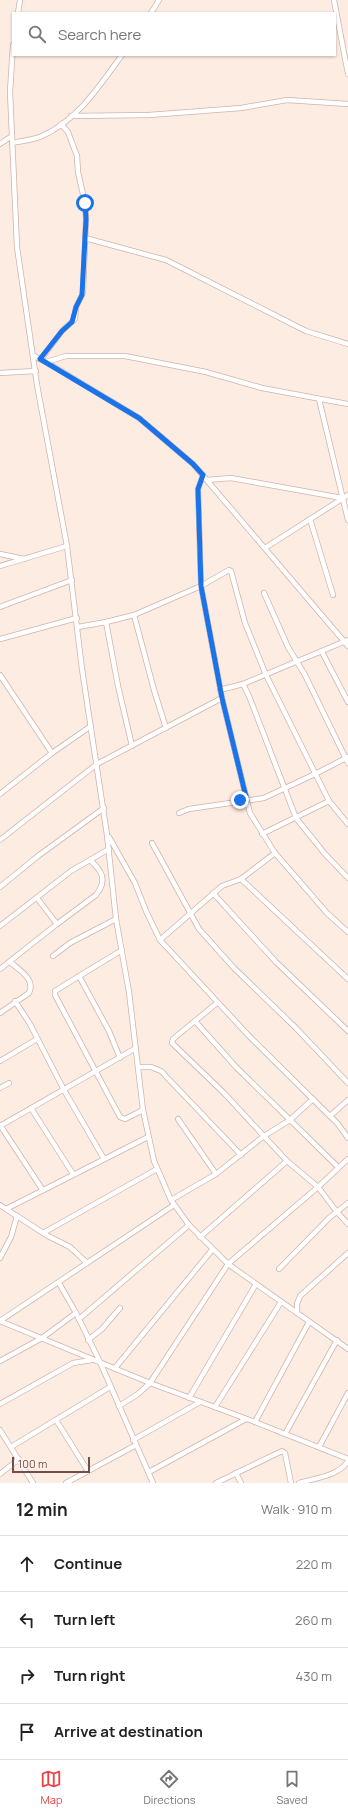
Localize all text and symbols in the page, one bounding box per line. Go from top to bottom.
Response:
search box [12,12,336,56]
icon: search [26,23,48,45]
text: Search here [58,24,141,45]
route start [76,194,94,212]
route end [231,791,249,809]
scale bar [12,1455,90,1474]
text: 100 m [18,1456,47,1471]
text: 12 min [16,1498,68,1521]
text: Walk · 910 m [261,1500,332,1518]
icon: ahead [16,1553,38,1575]
text: Continue [54,1553,122,1574]
text: 220 m [296,1555,332,1573]
icon: left [16,1609,38,1631]
text: Turn left [54,1609,116,1630]
text: 260 m [295,1611,332,1629]
icon: right [16,1665,38,1687]
text: Turn right [54,1665,125,1686]
text: 430 m [296,1667,332,1685]
icon: arrive [16,1721,38,1743]
text: Arrive at destination [54,1721,203,1742]
tab: Map [40,1768,62,1807]
tab: Directions [143,1768,196,1807]
tab: Saved [277,1768,308,1807]

